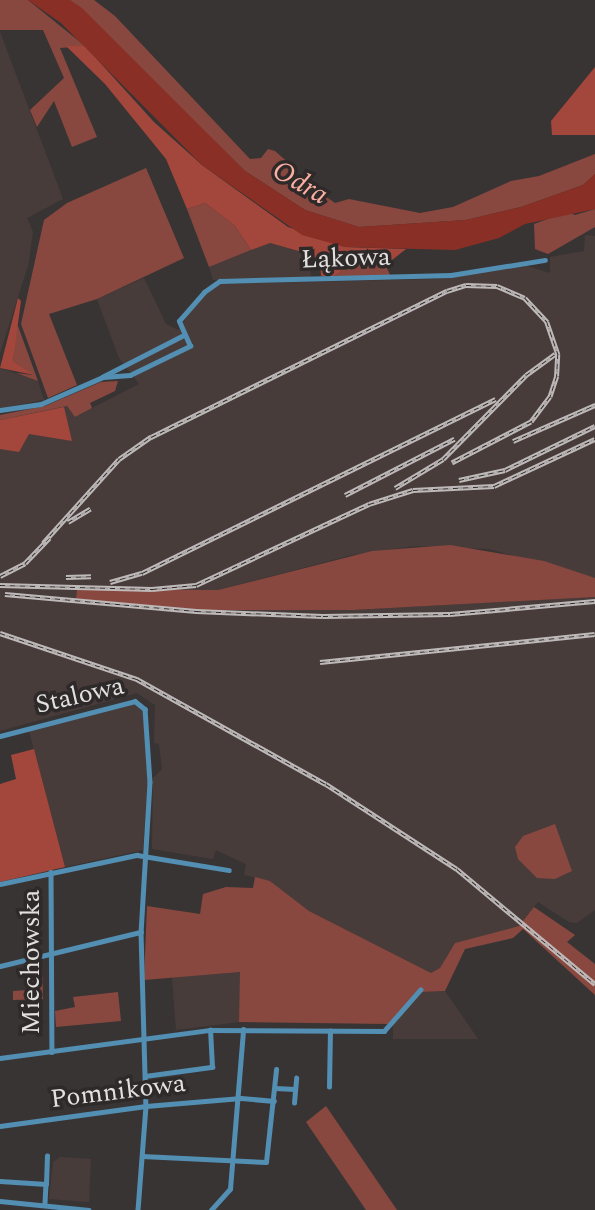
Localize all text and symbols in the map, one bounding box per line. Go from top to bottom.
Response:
water label: Odra [266,154,334,212]
street label: Łąkowa [301,242,391,276]
street label: Stalowa [33,671,127,721]
street label: Miechowska [16,890,48,1034]
street label: Pomnikowa [49,1068,187,1116]

